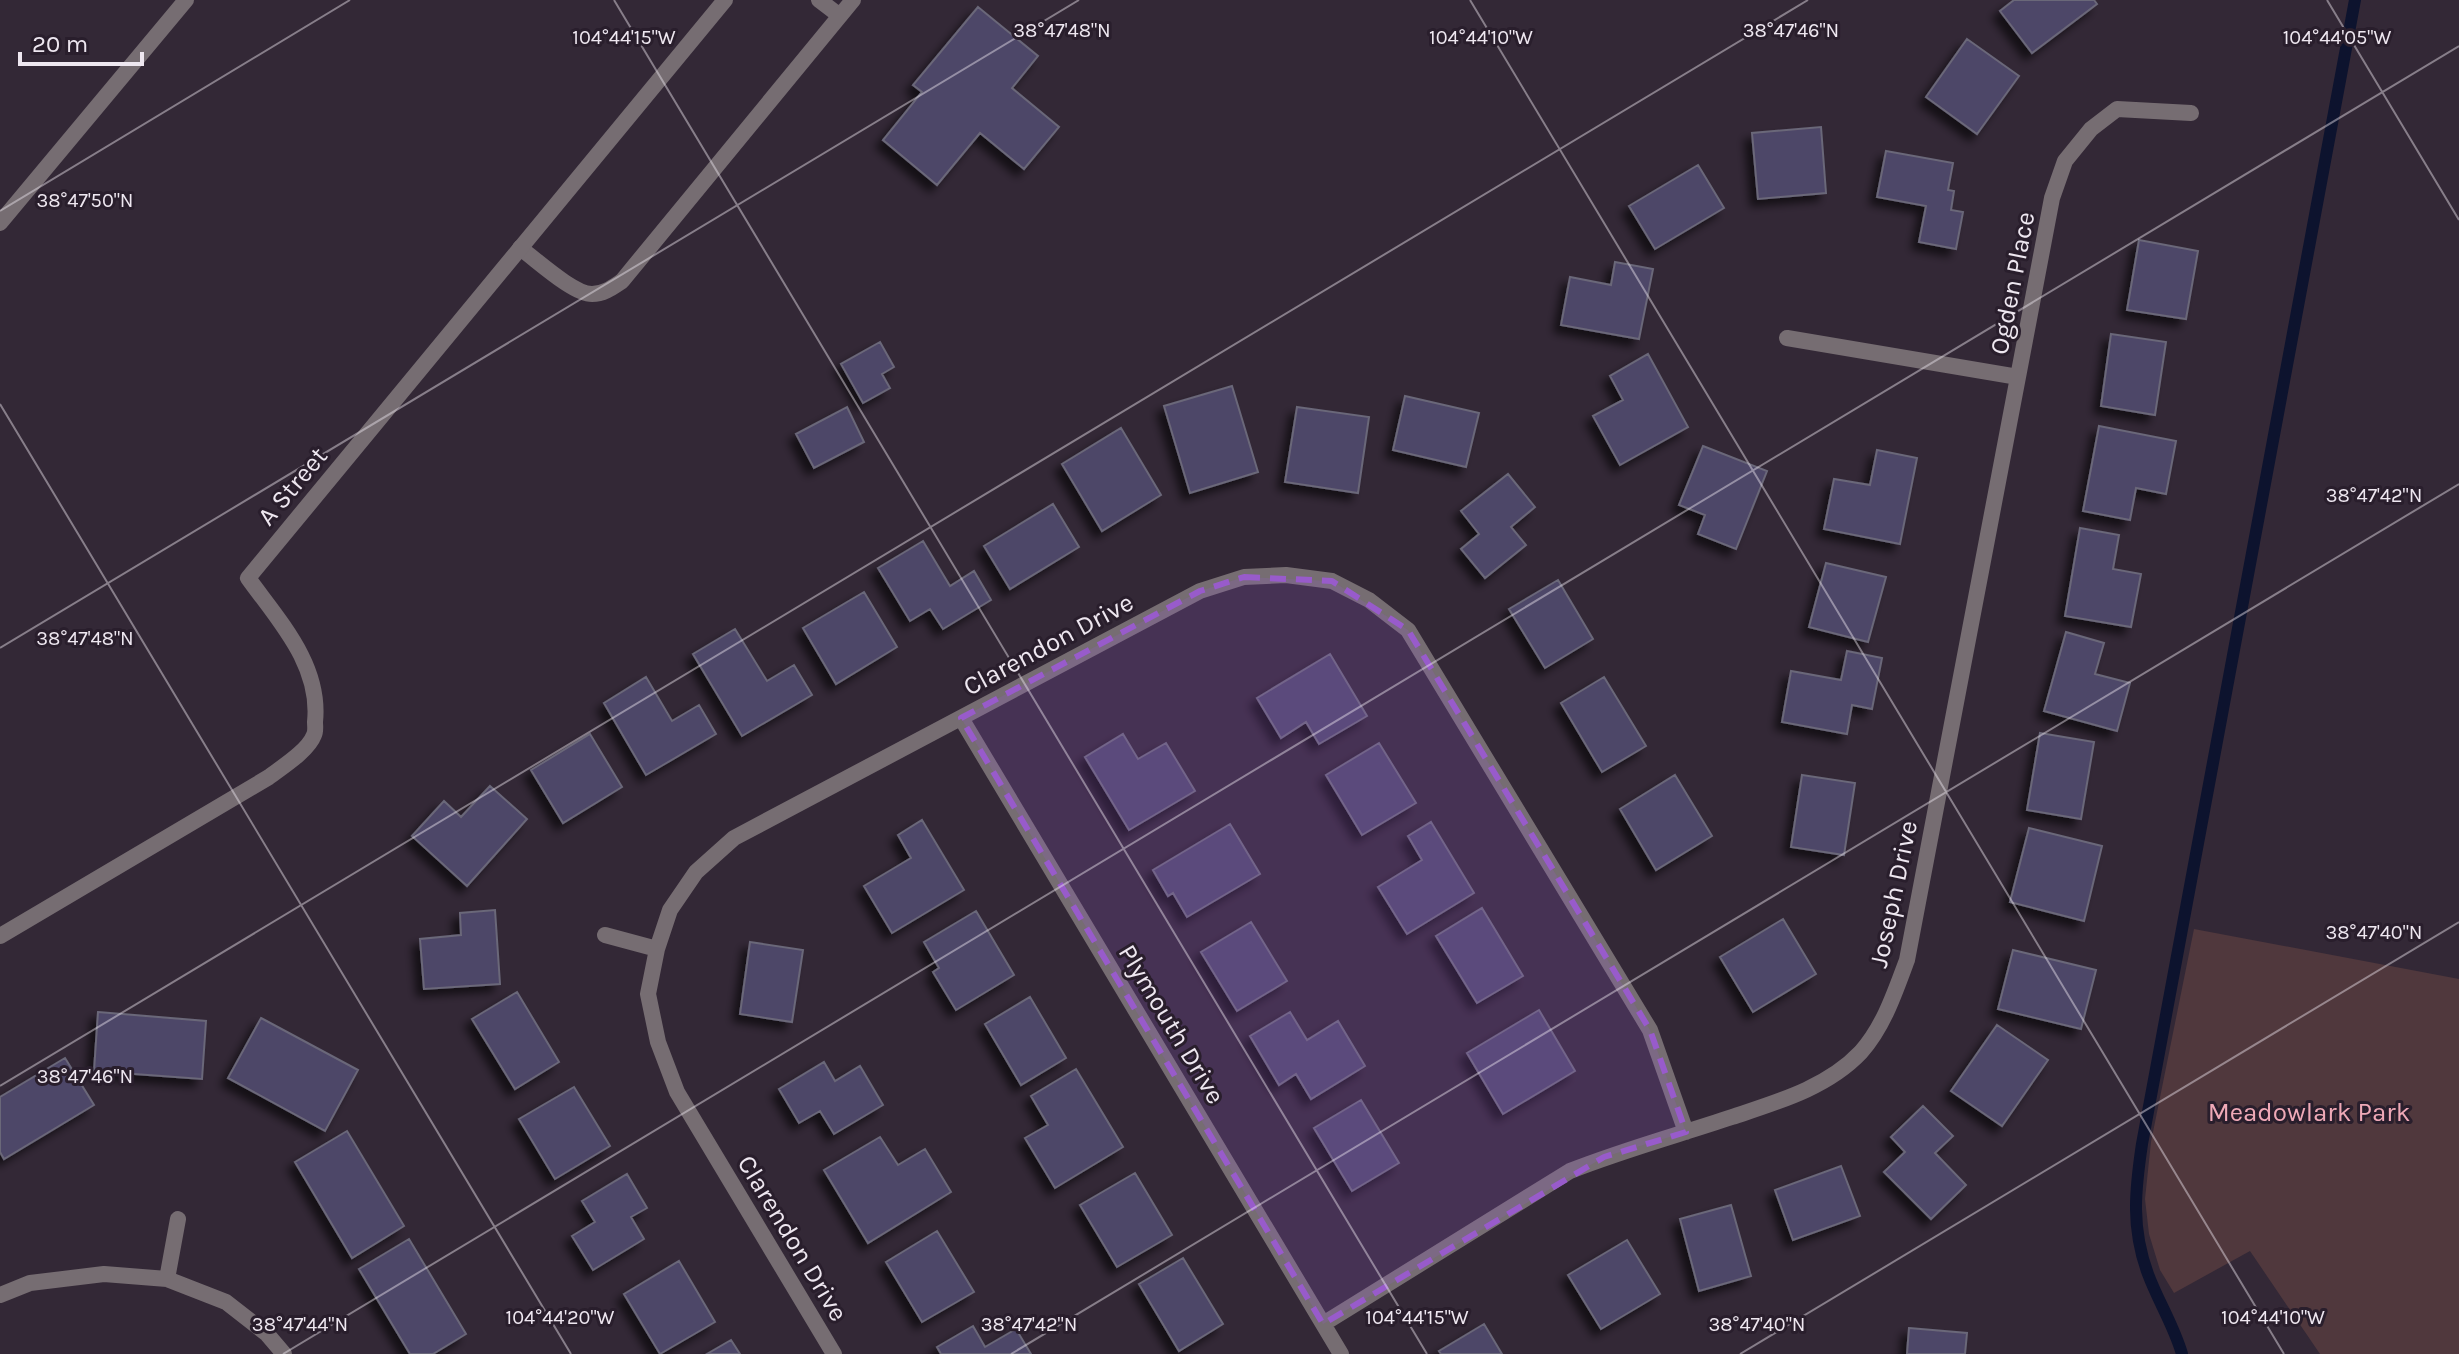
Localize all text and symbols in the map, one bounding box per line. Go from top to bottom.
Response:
scale bar [20,16,142,66]
text: 38°47'48"N [1013,19,1111,42]
text: 38°47'46"N [1743,19,1839,42]
text: 104°44'15"W [572,26,676,49]
text: 104°44'10"W [1429,26,1533,49]
text: 104°44'05"W [2283,26,2391,49]
text: 20 m [32,30,88,58]
text: 38°47'50"N [36,189,134,212]
street label: Ogden Place [1983,209,2042,357]
street label: A Street [251,441,334,532]
text: 38°47'42"N [2326,484,2422,507]
street label: Clarendon Drive [958,587,1139,702]
text: 38°47'48"N [36,627,134,650]
street label: Joseph Drive [1863,818,1924,970]
text: 38°47'40"N [2326,921,2423,944]
street label: Plymouth Drive [1112,939,1231,1110]
text: 38°47'46"N [37,1065,133,1088]
park label: Meadowlark Park [2208,1097,2410,1128]
street label: Clarendon Drive [731,1150,854,1327]
text: 104°44'20"W [506,1306,615,1329]
text: 104°44'15"W [1365,1306,1469,1329]
text: 104°44'10"W [2221,1306,2325,1329]
text: 38°47'44"N [252,1313,348,1336]
text: 38°47'42"N [981,1313,1077,1336]
text: 38°47'40"N [1709,1313,1806,1336]

